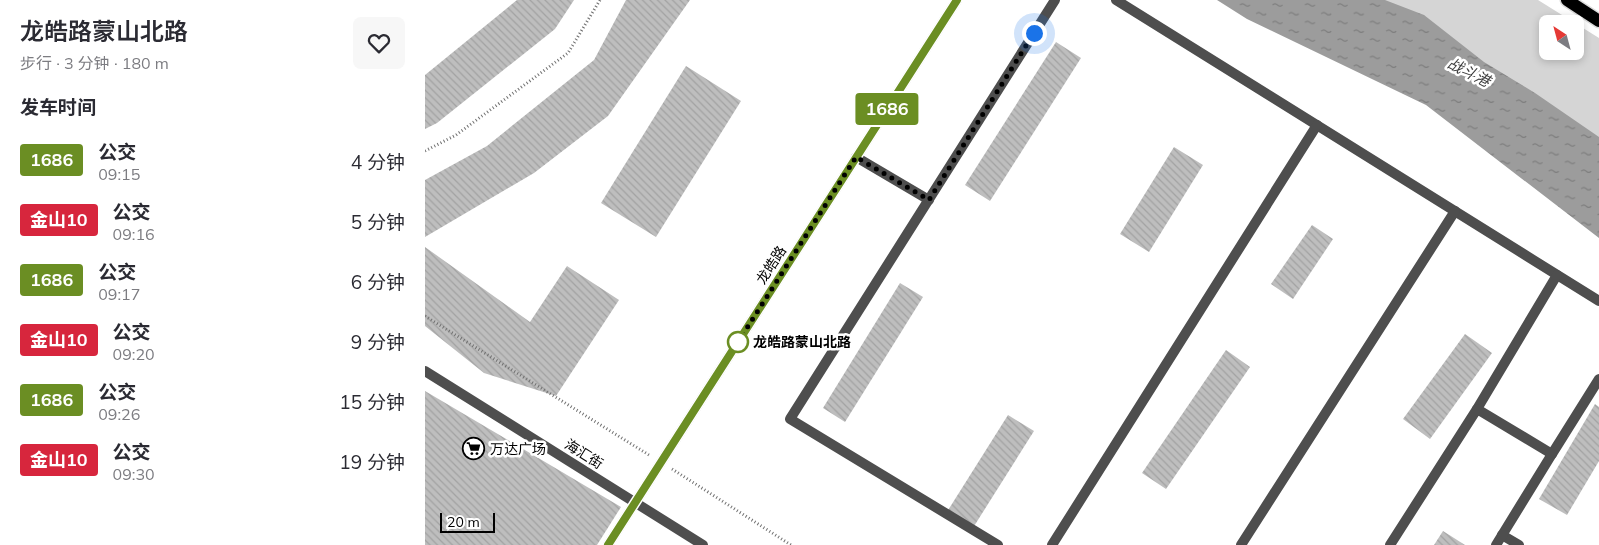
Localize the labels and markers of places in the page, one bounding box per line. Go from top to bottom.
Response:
marker: 龙皓路蒙山北路 [727,331,749,353]
place label: 龙皓路蒙山北路 [753,333,851,351]
supermarket icon: 万达广场 [462,437,486,461]
place label: 万达广场 [490,440,546,458]

